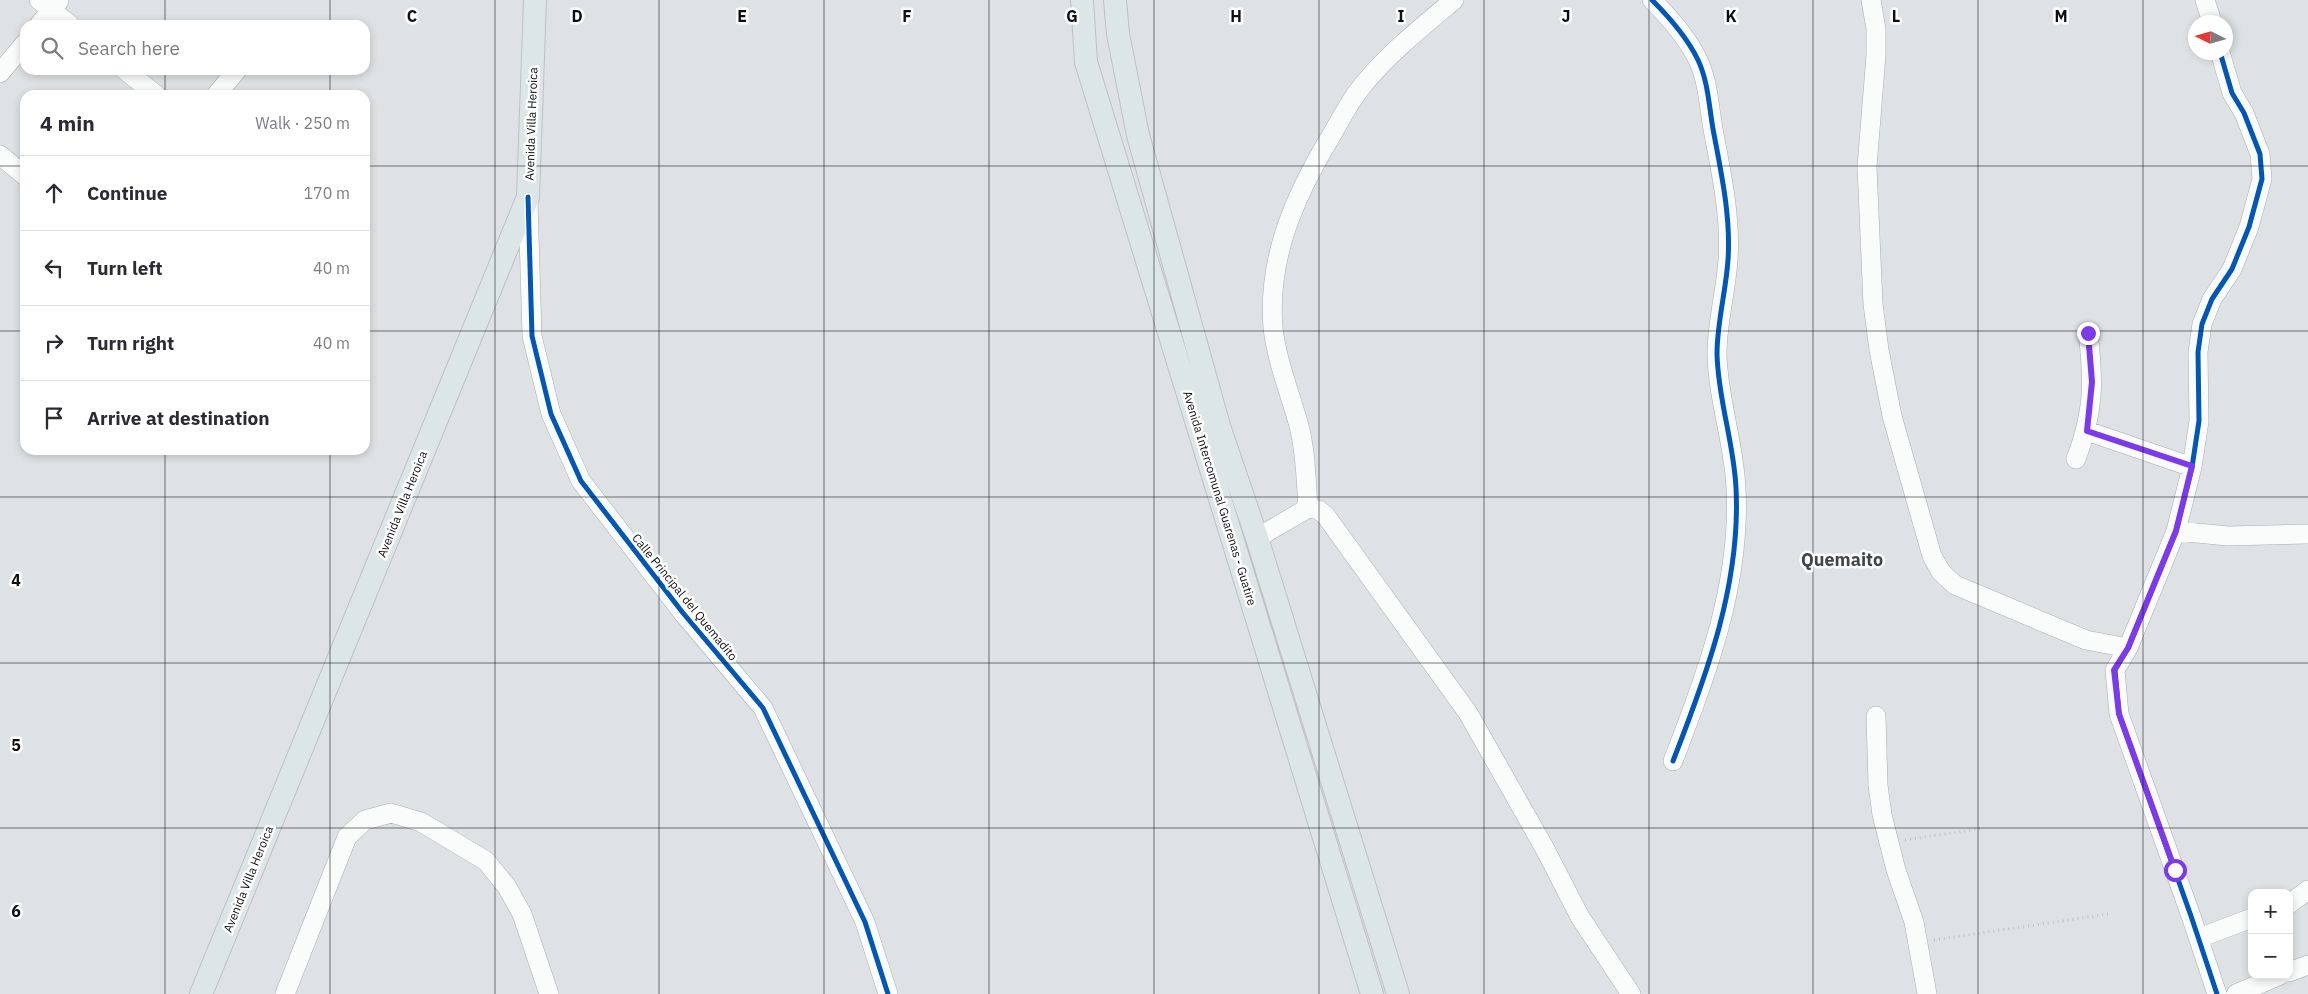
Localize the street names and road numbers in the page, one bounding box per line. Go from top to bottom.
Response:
street label: Avenida Villa Heroica [522,66,540,181]
street label: Avenida Intercomunal Guarenas - Guatire [1180,389,1260,607]
street label: Avenida Villa Heroica [374,448,430,559]
street label: Calle Principal del Quemadito [629,531,741,664]
street label: Avenida Villa Heroica [220,823,276,934]

